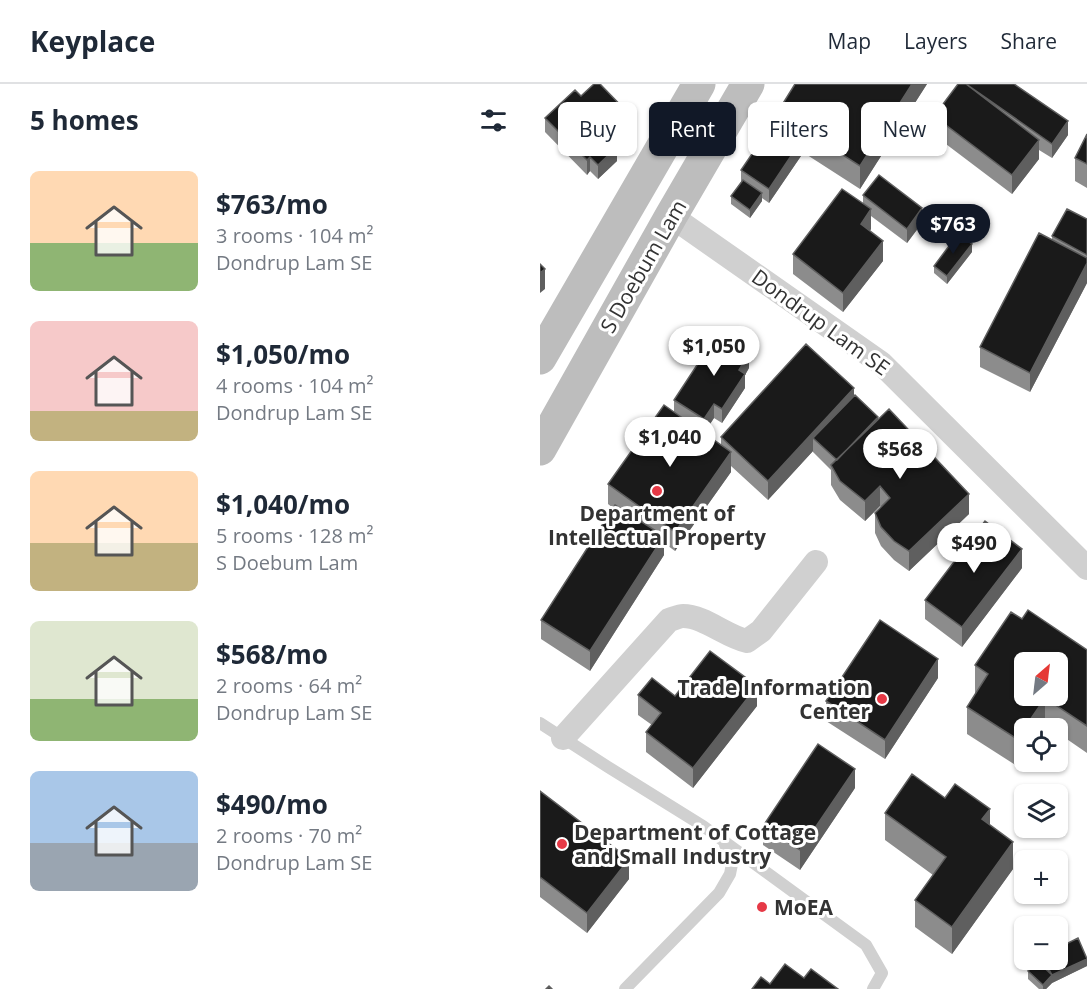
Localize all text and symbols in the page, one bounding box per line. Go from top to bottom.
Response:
text: Keyplace [30,22,155,60]
text: Map [828,27,871,55]
text: Layers [904,27,968,55]
text: Share [1001,27,1057,55]
text: 5 homes [30,102,139,138]
chip: Buy [558,102,637,156]
chip: Rent [649,102,736,156]
chip: Filters [748,102,849,156]
chip: New [861,102,947,156]
icon: filters [477,104,510,137]
text: $763/mo [216,186,328,222]
street label: S Doebum Lam [594,194,692,338]
icon: home [78,195,150,267]
pin: $763 [917,204,989,255]
text: $763 [930,210,976,237]
text: 3 rooms · 104 m² [216,222,374,249]
text: Dondrup Lam SE [216,249,372,276]
street label: Dondrup Lam SE [746,262,896,382]
pin: $1,050 [665,326,763,377]
text: $1,050 [683,332,745,359]
text: $1,050/mo [216,336,350,372]
icon: home [78,345,150,417]
text: 4 rooms · 104 m² [216,372,374,399]
text: Dondrup Lam SE [216,399,372,426]
pin: $1,040 [621,417,719,468]
text: $1,040 [639,423,701,450]
pin: $568 [864,429,936,480]
text: $568 [877,435,923,462]
marker: Department of Intellectual Property [650,484,664,498]
text: $1,040/mo [216,486,350,522]
icon: home [78,495,150,567]
place label: Department of Intellectual Property [548,499,766,551]
text: 5 rooms · 128 m² [216,522,374,549]
pin: $490 [938,523,1010,574]
text: $490 [951,529,997,556]
text: S Doebum Lam [216,549,358,576]
text: $568/mo [216,636,328,672]
icon: home [78,645,150,717]
north arrow [1014,652,1068,706]
map controls [1014,652,1068,970]
text: 2 rooms · 64 m² [216,672,362,699]
place label: Trade Information Center [677,673,870,725]
marker: Trade Information Center [875,692,889,706]
text: Dondrup Lam SE [216,699,372,726]
button: locate [1014,718,1068,772]
button: layers [1014,784,1068,838]
text: $490/mo [216,786,328,822]
icon: home [78,795,150,867]
place label: Department of Cottage and Small Industry [574,818,816,870]
text: 2 rooms · 70 m² [216,822,362,849]
marker: Department of Cottage and Small Industry [555,837,569,851]
text: Dondrup Lam SE [216,849,372,876]
button: + [1014,850,1068,904]
place label: MoEA [774,893,834,921]
marker: MoEA [755,900,769,914]
button: − [1014,916,1068,970]

